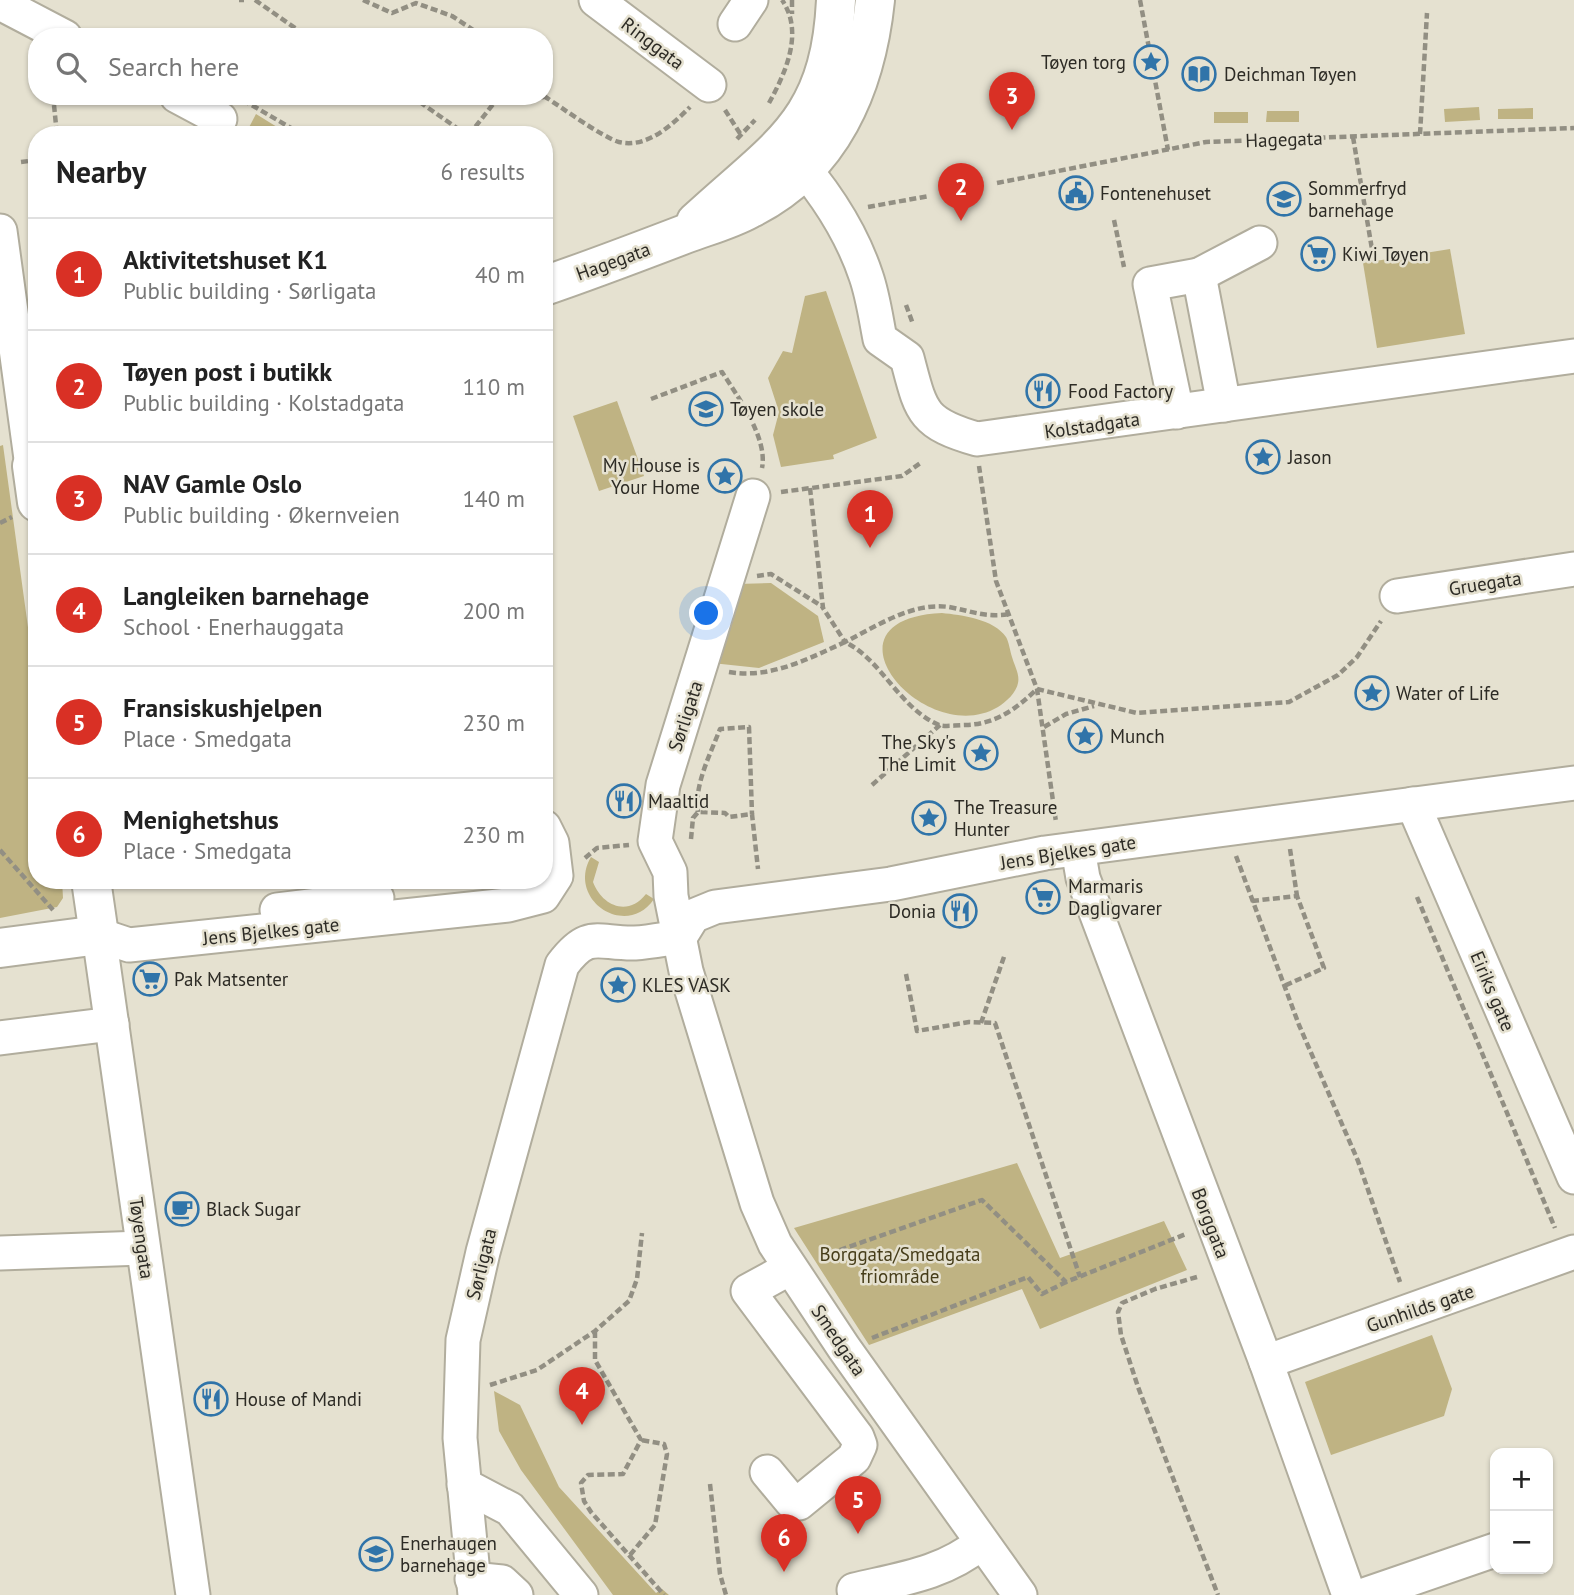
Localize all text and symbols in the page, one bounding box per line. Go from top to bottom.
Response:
street label: Ringgata [617,12,689,74]
search box [28,28,553,105]
place icon: Tøyen torg [1132,43,1170,81]
icon: search [52,48,90,86]
text: Search here [108,50,239,83]
place label: Tøyen torg [1041,50,1126,74]
library icon: Deichman Tøyen [1180,55,1218,93]
place label: Deichman Tøyen [1224,62,1357,86]
pin: 3 [989,72,1035,130]
street label: Hagegata [1245,126,1323,152]
text: Nearby [56,152,146,191]
text: 6 results [441,157,525,186]
pin: 2 [938,163,984,221]
public building icon: Fontenehuset [1057,174,1095,212]
place label: Sommerfryd barnehage [1308,176,1407,222]
school or university icon: Sommerfryd barnehage [1265,180,1303,218]
place label: Fontenehuset [1100,181,1212,205]
supermarket icon: Kiwi Tøyen [1299,235,1337,273]
street label: Hagegata [573,236,653,286]
place label: Kiwi Tøyen [1342,242,1429,266]
text: Aktivitetshuset K1 [123,243,328,276]
text: 1 [72,260,86,289]
text: 40 m [475,260,525,289]
text: Public building · Sørligata [123,276,377,305]
text: Tøyen post i butikk [123,355,332,388]
text: 2 [72,372,86,401]
text: 110 m [463,372,525,401]
restaurant icon: Food Factory [1024,372,1062,410]
place label: Food Factory [1068,379,1173,403]
text: Public building · Kolstadgata [123,388,405,417]
school or university icon: Tøyen skole [687,390,725,428]
place label: Tøyen skole [730,397,824,421]
street label: Kolstadgata [1043,406,1141,444]
place icon: Jason [1244,438,1282,476]
place label: Jason [1287,445,1332,469]
place label: My House is Your Home [603,453,700,499]
place icon: My House is Your Home [706,457,744,495]
text: NAV Gamle Oslo [123,467,302,500]
text: 3 [72,484,86,513]
text: 140 m [463,484,525,513]
pin: 1 [847,490,893,548]
text: Public building · Økernveien [123,500,400,529]
street label: Gruegata [1447,565,1523,601]
text: Langleiken barnehage [123,579,369,612]
text: 4 [72,596,86,625]
text: 200 m [463,596,525,625]
your location [689,596,723,630]
text: School · Enerhauggata [123,612,344,641]
place icon: Water of Life [1353,674,1391,712]
street label: Sørligata [662,678,708,754]
place label: Water of Life [1396,681,1499,705]
text: Fransiskushjelpen [123,691,322,724]
text: 5 [72,708,86,737]
text: 230 m [463,708,525,737]
place icon: Munch [1066,717,1104,755]
text: Place · Smedgata [123,724,292,753]
place label: Munch [1110,724,1165,748]
place label: The Sky's The Limit [878,730,957,776]
place icon: The Sky's The Limit [962,734,1000,772]
restaurant icon: Maaltid [605,782,643,820]
place label: Maaltid [648,789,709,813]
place label: The Treasure Hunter [954,795,1058,841]
place icon: The Treasure Hunter [910,799,948,837]
text: Menighetshus [123,803,279,836]
text: 6 [72,820,86,849]
text: 230 m [463,820,525,849]
street label: Jens Bjelkes gate [997,829,1138,875]
text: Place · Smedgata [123,836,292,865]
place label: Marmaris Dagligvarer [1068,874,1163,920]
supermarket icon: Marmaris Dagligvarer [1024,878,1062,916]
restaurant icon: Donia [941,892,979,930]
place label: Donia [888,899,936,923]
street label: Jens Bjelkes gate [201,912,340,950]
street label: Eiriks gate [1465,947,1521,1035]
supermarket icon: Pak Matsenter [131,960,169,998]
place icon: KLES VASK [599,966,637,1004]
place label: Pak Matsenter [174,967,289,991]
place label: KLES VASK [642,973,731,997]
street label: Borggata [1187,1184,1235,1262]
cafe icon: Black Sugar [163,1190,201,1228]
street label: Tøyengata [124,1196,160,1280]
place label: Black Sugar [206,1197,301,1221]
street label: Sørligata [461,1226,501,1302]
park label: Borggata/Smedgata friområde [819,1242,981,1288]
street label: Gunhilds gate [1363,1278,1477,1338]
street label: Smedgata [806,1300,872,1380]
pin: 4 [559,1367,605,1425]
restaurant icon: House of Mandi [192,1380,230,1418]
place label: House of Mandi [235,1387,362,1411]
map controls [1490,1448,1553,1574]
button: + [1490,1448,1553,1511]
pin: 5 [835,1476,881,1534]
button: − [1490,1511,1553,1574]
pin: 6 [761,1514,807,1572]
place label: Enerhaugen barnehage [400,1531,497,1577]
school or university icon: Enerhaugen barnehage [357,1535,395,1573]

